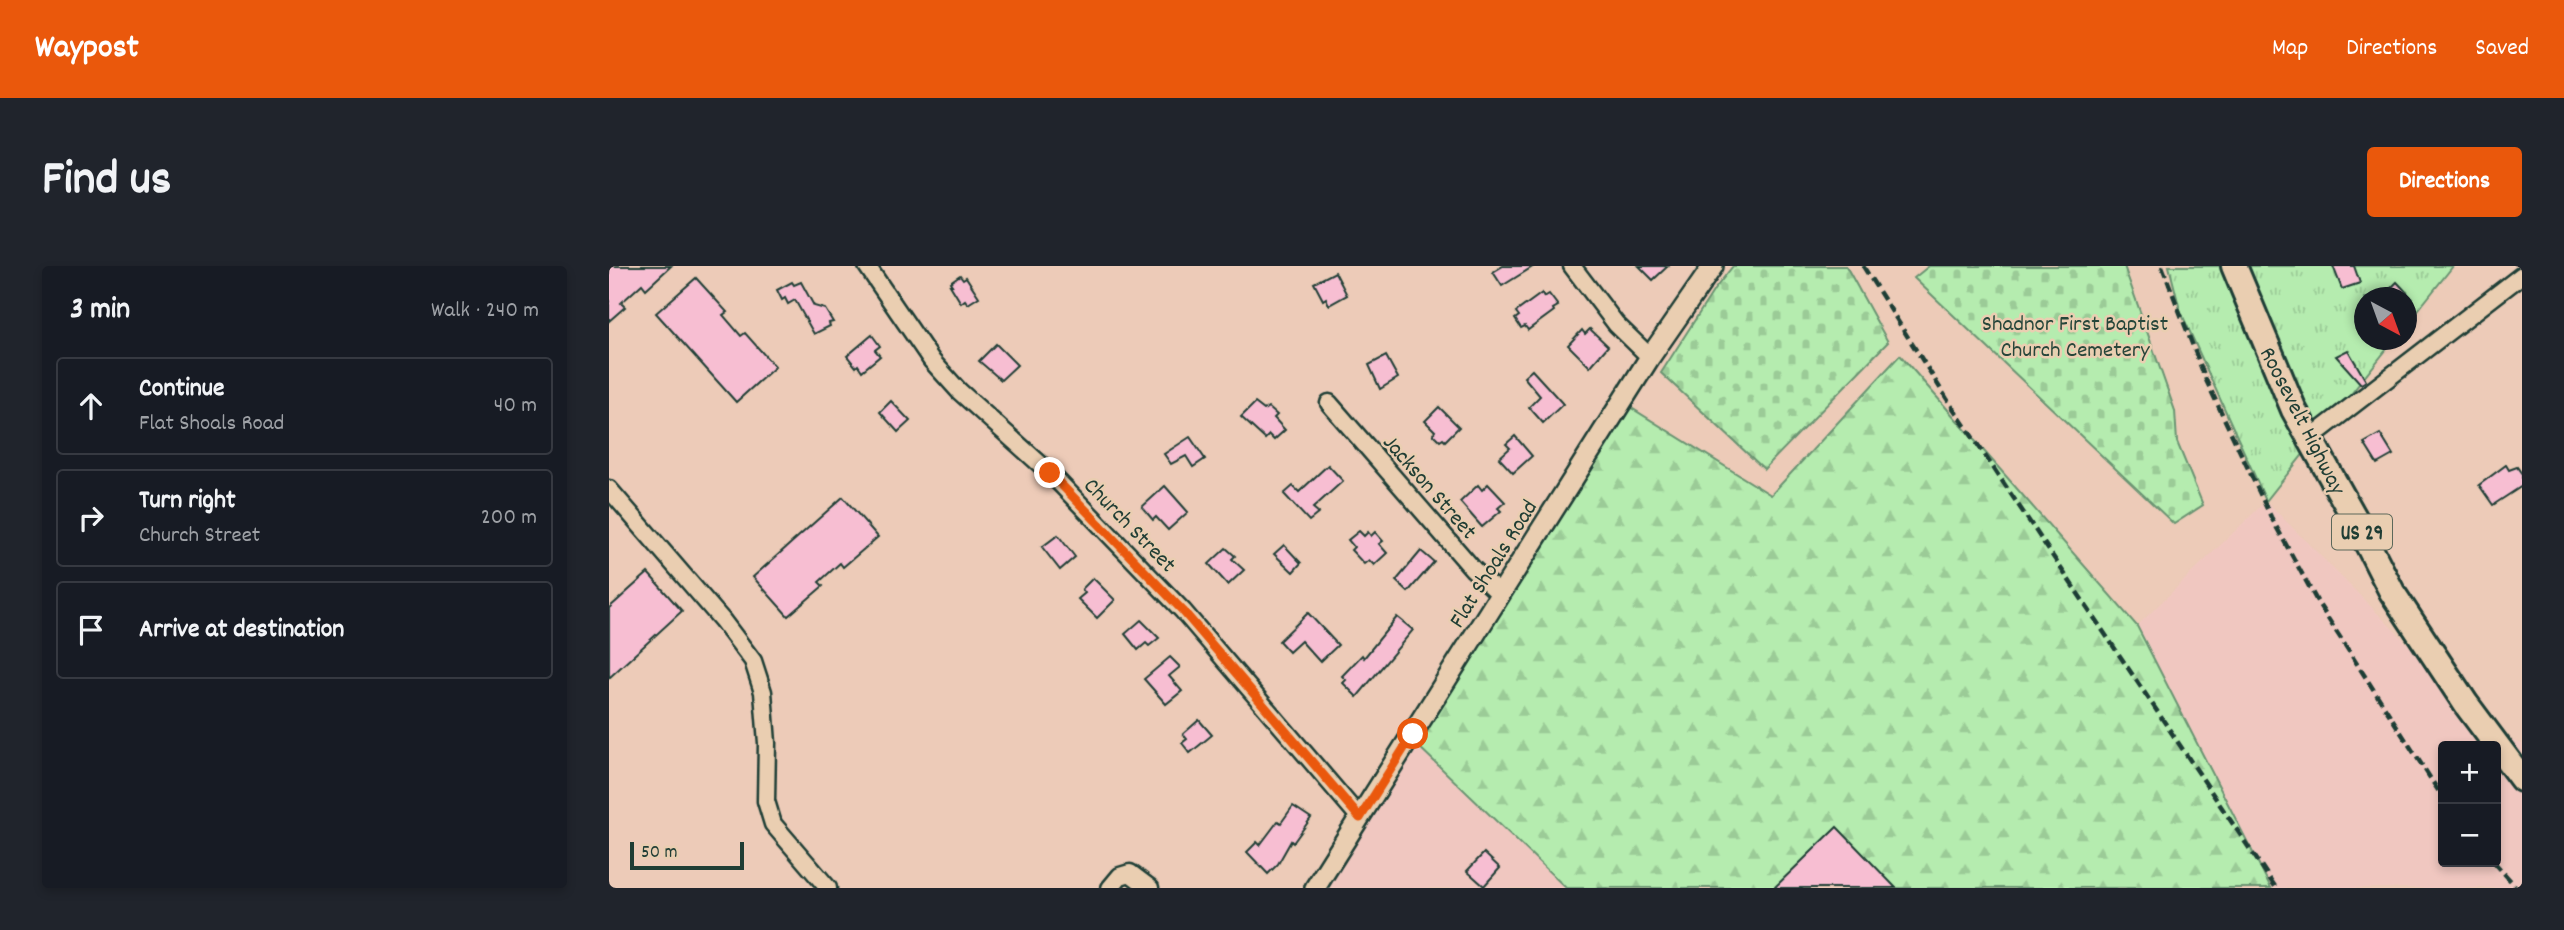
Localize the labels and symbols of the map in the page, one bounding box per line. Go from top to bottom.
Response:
north arrow [2354,287,2417,350]
park label: Shadnor First Baptist Church Cemetery [1982,309,2168,368]
street label: Roosevelt Highway [2249,342,2353,502]
street label: Jackson Street [1373,429,1483,548]
route end [1034,457,1065,488]
street label: Church Street [1074,471,1182,582]
street label: Flat Shoals Road [1442,494,1547,635]
road number: US 29 [2332,514,2392,550]
route start [1397,718,1428,749]
scale bar [630,839,744,871]

